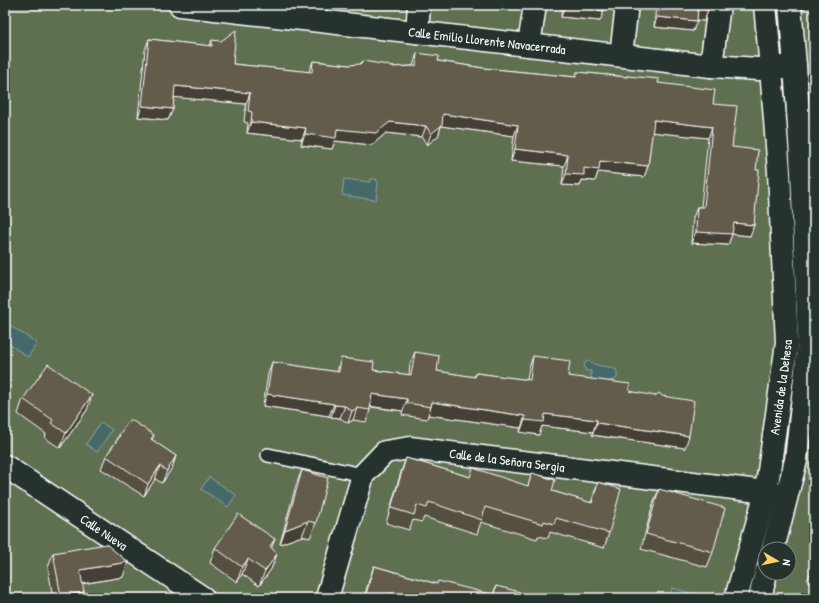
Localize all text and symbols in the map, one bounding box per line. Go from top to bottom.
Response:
street label: Calle Emilio Llorente Navacerrada [407,22,567,58]
street label: Avenida de la Dehesa [765,339,796,436]
street label: Calle de la Señora Sergia [448,444,566,476]
street label: Calle Nueva [77,510,131,554]
north arrow [757,541,797,581]
text: N [779,559,794,567]

